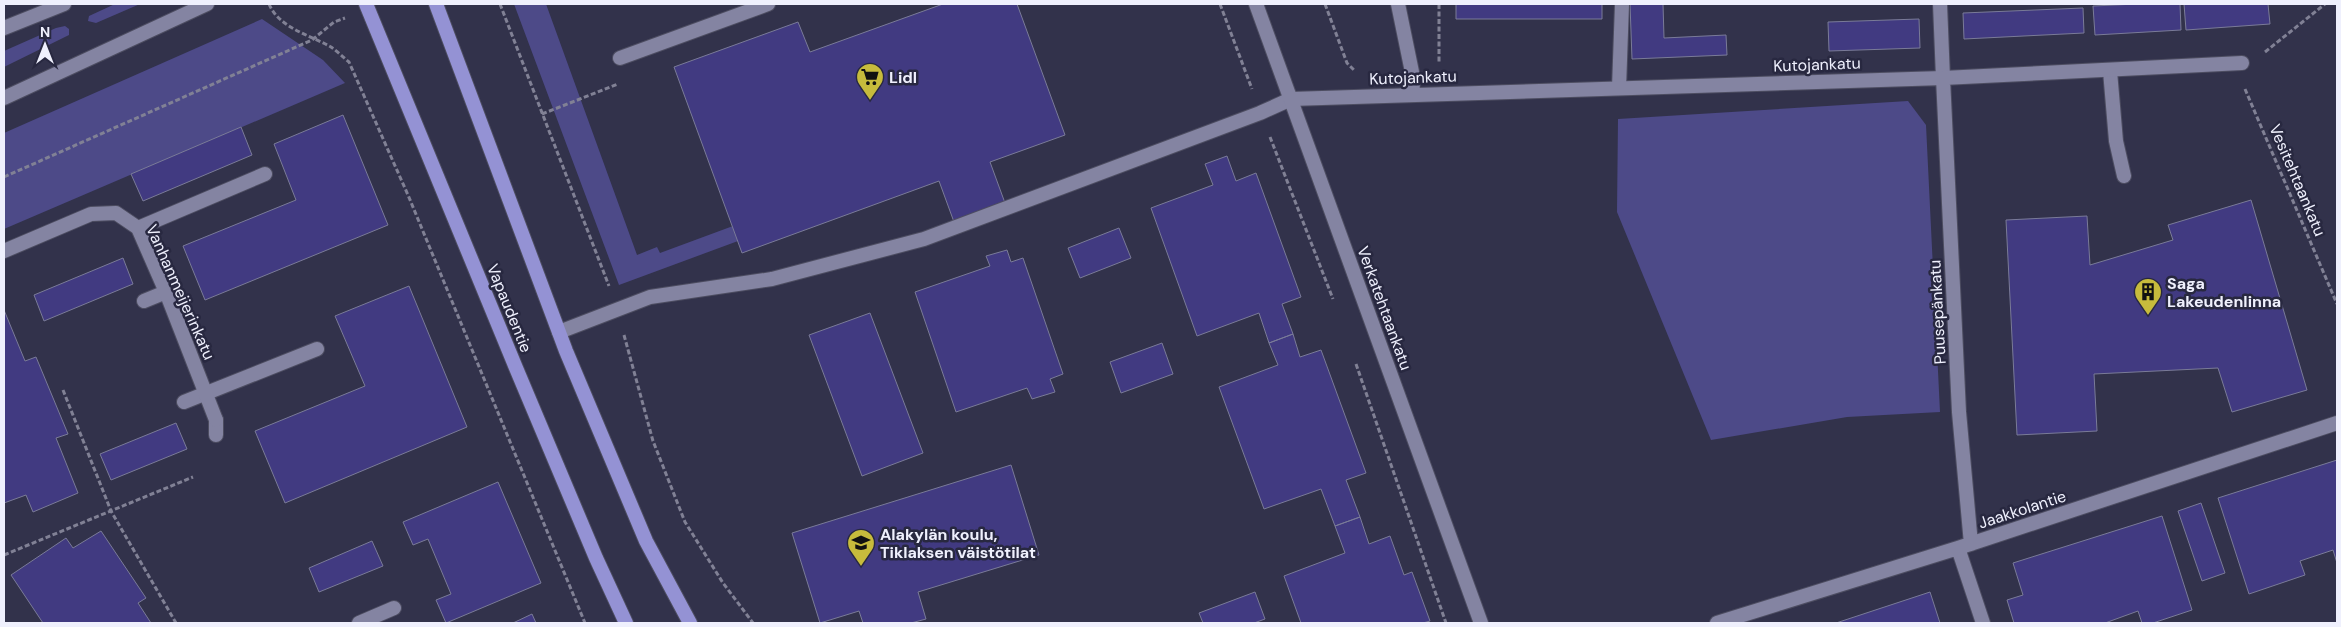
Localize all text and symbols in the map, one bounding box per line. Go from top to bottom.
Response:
north arrow [20,20,70,70]
text: N [40,23,50,41]
street label: Kutojankatu [1773,52,1861,77]
supermarket icon: Lidl [855,62,885,101]
street label: Kutojankatu [1369,65,1457,90]
place label: Lidl [889,67,917,88]
street label: Vesitehtaankatu [2264,121,2331,239]
street label: Vanhanmeijerinkatu [141,221,220,363]
street label: Verkatehtaankatu [1352,243,1417,373]
street label: Puusepänkatu [1924,259,1951,365]
street label: Vapaudentie [482,261,537,356]
place label: Saga Lakeudenlinna [2167,273,2281,312]
building icon: Saga Lakeudenlinna [2133,277,2163,316]
street label: Jaakkolantie [1976,485,2069,534]
place label: Alakylän koulu, Tiklaksen väistötilat [880,524,1036,563]
school or university icon: Alakylän koulu, Tiklaksen väistötilat [846,528,876,567]

